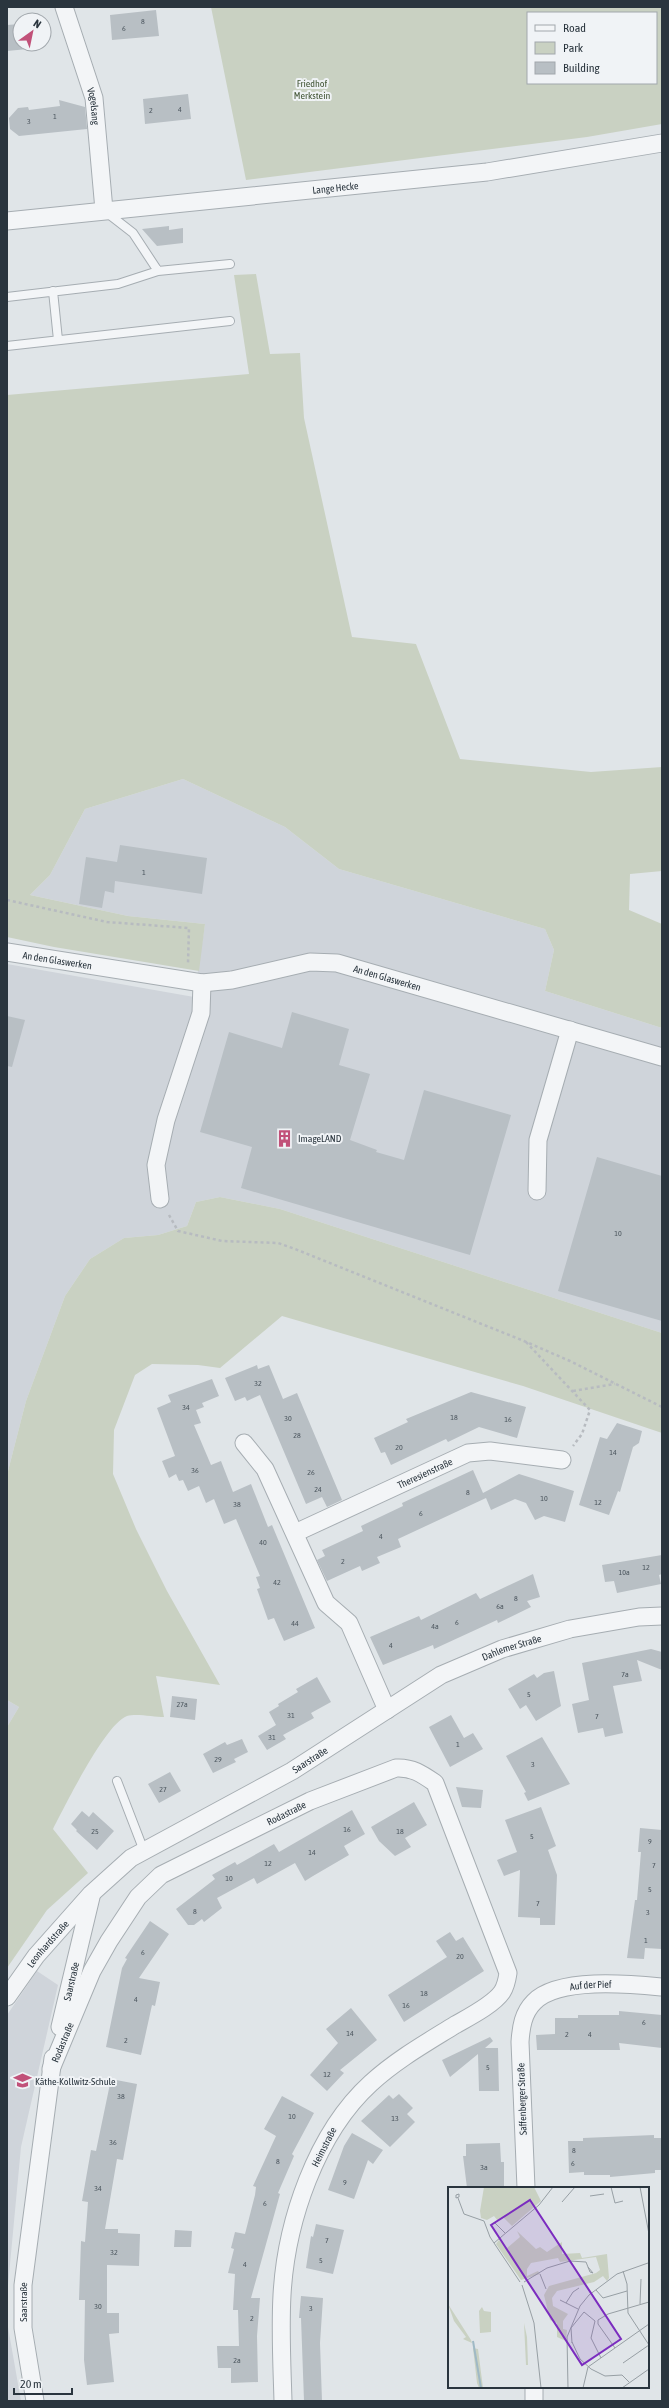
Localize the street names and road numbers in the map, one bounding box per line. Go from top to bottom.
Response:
street label: Vogelsang [85,86,102,126]
street label: Lange Hecke [312,180,359,195]
street label: An den Glaswerken [22,949,93,971]
street label: An den Glaswerken [352,963,422,993]
street label: Theresienstraße [396,1455,454,1490]
street label: Dahlemer Straße [480,1632,543,1662]
street label: Saarstraße [290,1744,330,1775]
street label: Rodastraße [265,1798,308,1827]
street label: Leonhardstraße [24,1918,71,1969]
street label: Saarstraße [61,1960,81,2002]
street label: Auf der Pief [569,1978,612,1992]
street label: Rodastraße [49,2020,76,2064]
street label: Saffenberger Straße [515,2062,529,2135]
street label: Heimstraße [309,2125,339,2169]
street label: Saarstraße [17,2281,29,2322]

